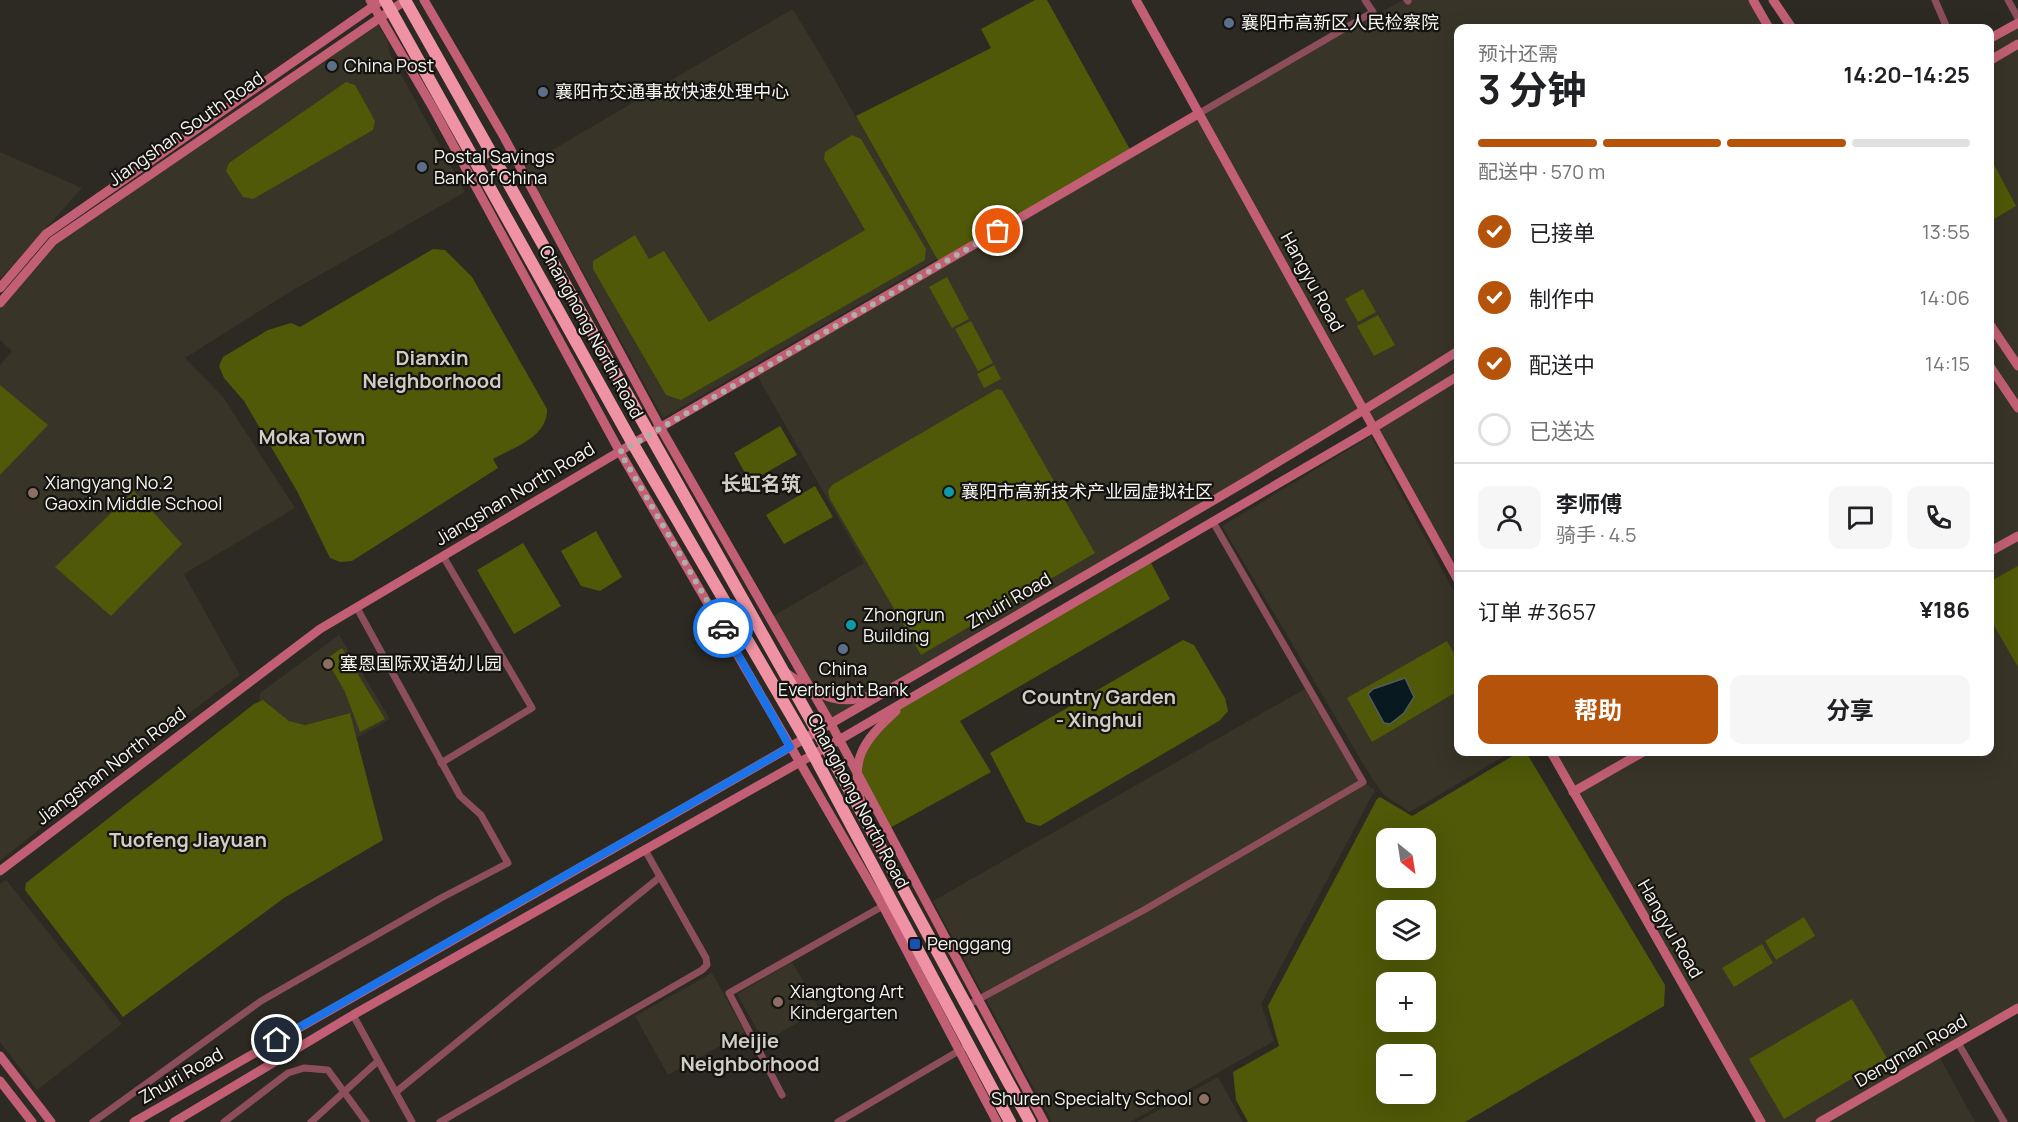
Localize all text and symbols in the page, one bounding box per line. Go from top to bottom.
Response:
place label: 襄阳市高新区人民检察院 [1241,10,1439,34]
marker: 襄阳市高新区人民检察院 [1222,16,1236,30]
text: 预计还需 [1478,40,1558,67]
place label: China Post [344,53,434,77]
marker: China Post [325,59,339,73]
text: 14:20–14:25 [1844,60,1970,90]
text: 3 分钟 [1478,62,1586,116]
street label: Jiangshan South Road [103,65,268,191]
place label: 襄阳市交通事故快速处理中心 [555,79,789,103]
marker: 襄阳市交通事故快速处理中心 [536,85,550,99]
place label: Postal Savings Bank of China [434,144,555,189]
text: 配送中 · 570 m [1478,158,1605,185]
marker: Postal Savings Bank of China [415,160,429,174]
pin [972,205,1023,256]
icon: bag [981,214,1014,247]
icon: check [1478,215,1511,248]
text: 已接单 [1529,218,1595,248]
text: 13:55 [1922,218,1970,245]
street label: Hangyu Road [1276,228,1350,335]
street label: Changhong North Road [534,240,650,423]
icon: check [1478,281,1511,314]
text: 制作中 [1529,284,1595,314]
text: 14:06 [1920,284,1970,311]
district label: Dianxin Neighborhood [362,344,502,394]
icon: check [1478,347,1511,380]
text: 配送中 [1529,350,1595,380]
text: 14:15 [1925,350,1970,377]
text: 已送达 [1529,416,1595,446]
district label: Moka Town [259,423,365,450]
street label: Jiangshan North Road [430,436,599,550]
place label: Xiangyang No.2 Gaoxin Middle School [45,470,222,515]
district label: 长虹名筑 [721,470,801,497]
place label: 襄阳市高新技术产业园虚拟社区 [961,479,1213,503]
marker: 襄阳市高新技术产业园虚拟社区 [942,485,956,499]
marker: Xiangyang No.2 Gaoxin Middle School [26,486,40,500]
button: person [1478,486,1541,549]
button: chat [1829,486,1892,549]
button: phone [1907,486,1970,549]
text: 李师傅 [1556,489,1622,519]
text: 骑手 · 4.5 [1556,521,1637,548]
street label: Zhuiri Road [962,566,1055,634]
text: ¥186 [1920,595,1970,625]
text: 订单 #3657 [1478,597,1596,627]
courier [693,598,753,658]
place label: Zhongrun Building [863,602,945,647]
icon: car [707,612,740,645]
marker: Zhongrun Building [844,618,858,632]
marker: China Everbright Bank [836,642,850,656]
place label: 塞恩国际双语幼儿园 [340,651,502,675]
place label: China Everbright Bank [778,656,909,701]
marker: 塞恩国际双语幼儿园 [321,657,335,671]
button: 帮助 [1478,675,1718,744]
button: 分享 [1730,675,1970,744]
district label: Country Garden - Xinghui [1022,683,1176,733]
street label: Jiangshan North Road [31,701,190,830]
street label: Changhong North Road [803,709,915,892]
district label: Tuofeng Jiayuan [109,826,267,853]
north arrow [1376,828,1436,888]
map controls [1376,828,1436,1104]
street label: Hangyu Road [1633,875,1709,982]
button: layers [1376,900,1436,960]
place label: Penggang [927,931,1011,955]
marker: Penggang [908,937,922,951]
button: + [1376,972,1436,1032]
place label: Xiangtong Art Kindergarten [790,979,904,1024]
marker: Xiangtong Art Kindergarten [771,995,785,1009]
street label: Dengman Road [1850,1008,1971,1092]
pin [251,1014,302,1065]
icon: home [260,1023,293,1056]
district label: Meijie Neighborhood [680,1027,820,1077]
street label: Zhuiri Road [134,1041,227,1109]
button: − [1376,1044,1436,1104]
place label: Shuren Specialty School [991,1086,1192,1110]
marker: Shuren Specialty School [1197,1092,1211,1106]

